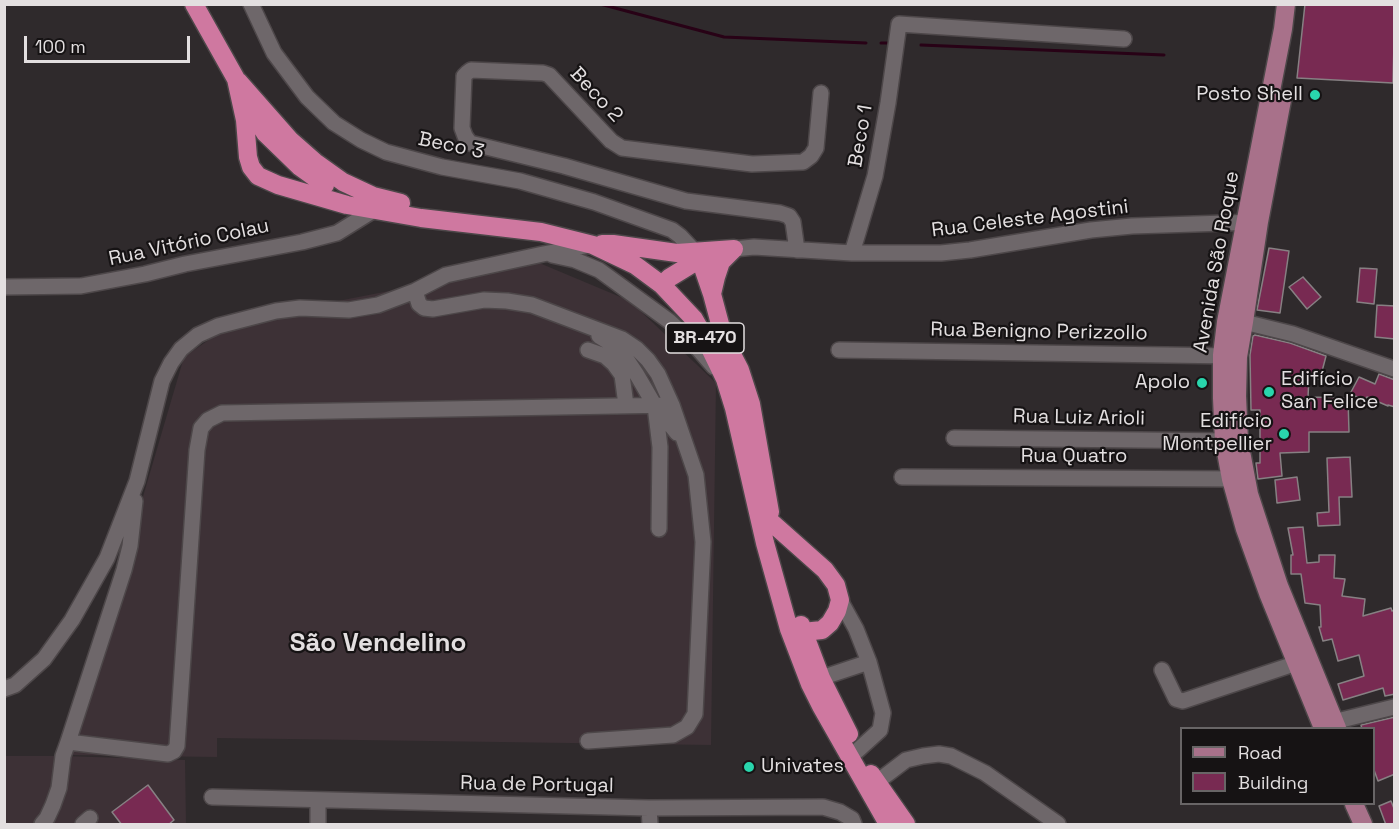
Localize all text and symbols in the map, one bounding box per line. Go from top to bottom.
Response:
scale bar [27,24,194,62]
text: 100 m [35,35,86,58]
street label: Beco 2 [565,62,627,128]
place label: Posto Shell [1196,83,1303,107]
marker: Posto Shell [1308,88,1322,102]
street label: Beco 1 [844,103,878,169]
street label: Beco 3 [416,127,486,165]
street label: Avenida São Roque [1189,169,1245,355]
street label: Rua Celeste Agostini [930,195,1130,243]
street label: Rua Vitório Colau [107,214,271,272]
street label: Rua Benigno Perizzollo [930,318,1148,346]
road number: BR-470 [666,323,744,353]
place label: Edifício San Felice [1281,368,1378,415]
place label: Apolo [1135,371,1190,395]
marker: Apolo [1195,376,1209,390]
marker: Edifício San Felice [1262,385,1276,399]
street label: Rua Luiz Arioli [1013,405,1145,431]
place label: Edifício Montpellier [1162,410,1272,457]
marker: Edifício Montpellier [1277,427,1291,441]
street label: Rua Quatro [1021,445,1127,469]
district label: São Vendelino [290,628,466,660]
legend [1180,727,1375,805]
text: Road [1238,741,1282,764]
place label: Univates [761,755,844,779]
marker: Univates [742,760,756,774]
text: Building [1238,771,1308,794]
street label: Rua de Portugal [460,772,614,798]

